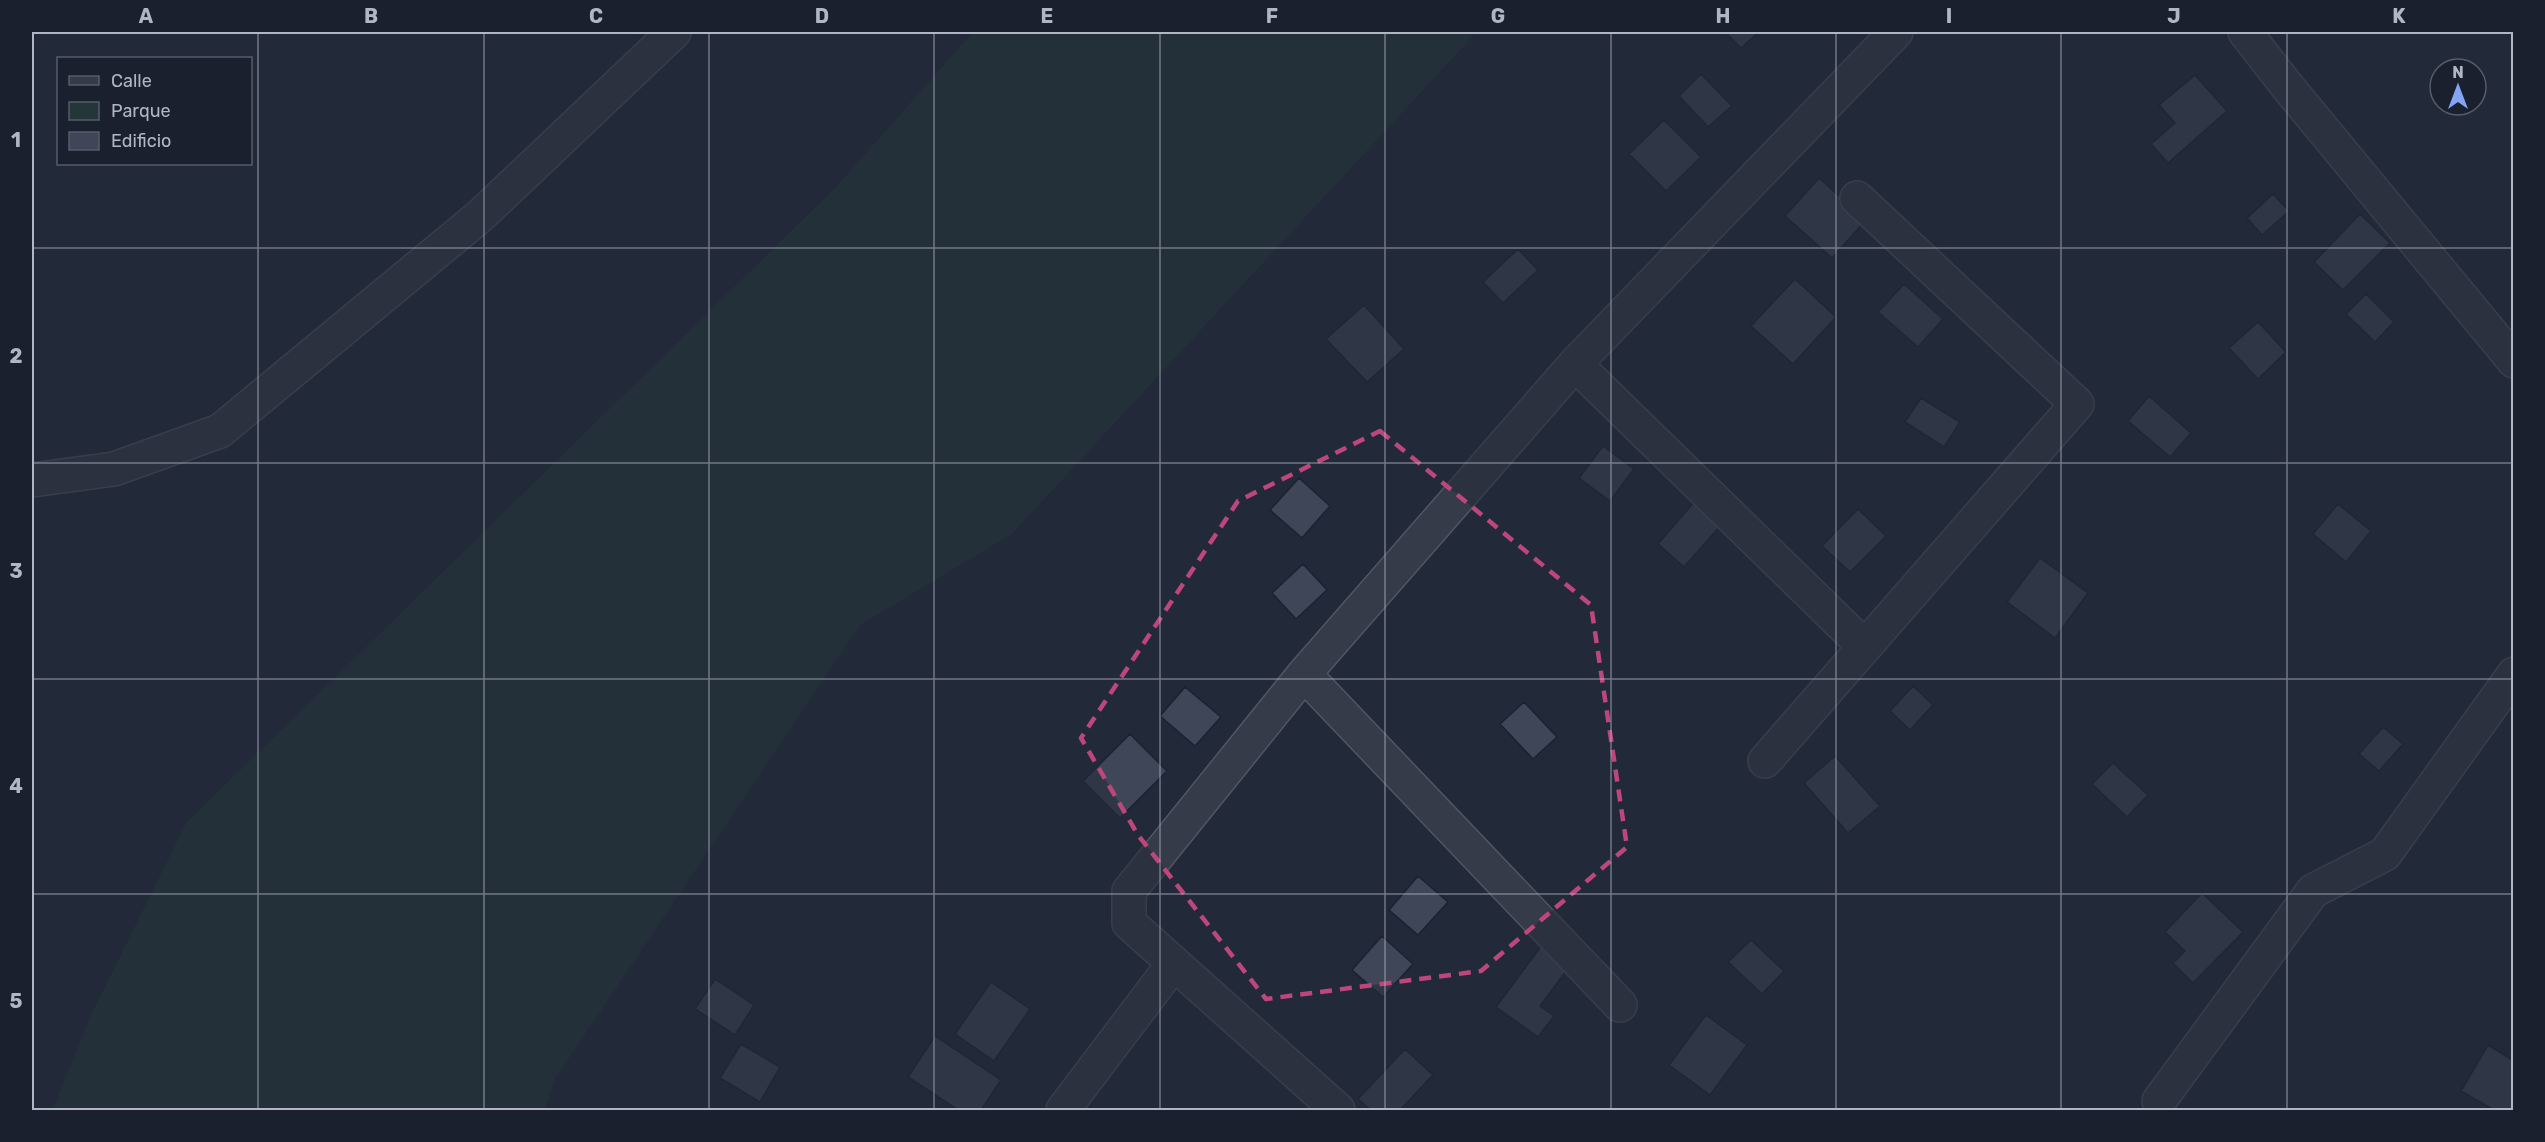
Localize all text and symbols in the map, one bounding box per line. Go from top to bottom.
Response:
text: A [139,4,154,28]
text: B [364,4,378,28]
text: C [589,4,603,28]
text: D [815,4,829,28]
text: E [1041,4,1053,28]
text: F [1266,4,1278,28]
text: G [1491,4,1505,28]
text: H [1716,4,1730,28]
text: I [1946,4,1952,28]
text: J [2167,4,2181,28]
text: K [2392,4,2406,28]
legend [57,57,252,165]
north arrow [2428,57,2488,117]
text: N [2452,63,2464,82]
text: Calle [111,70,152,92]
text: Parque [111,100,171,122]
text: 1 [11,128,21,152]
text: Edificio [111,130,171,152]
text: 2 [10,344,23,368]
text: 3 [9,559,23,583]
text: 4 [9,774,23,798]
text: 5 [10,989,23,1013]

